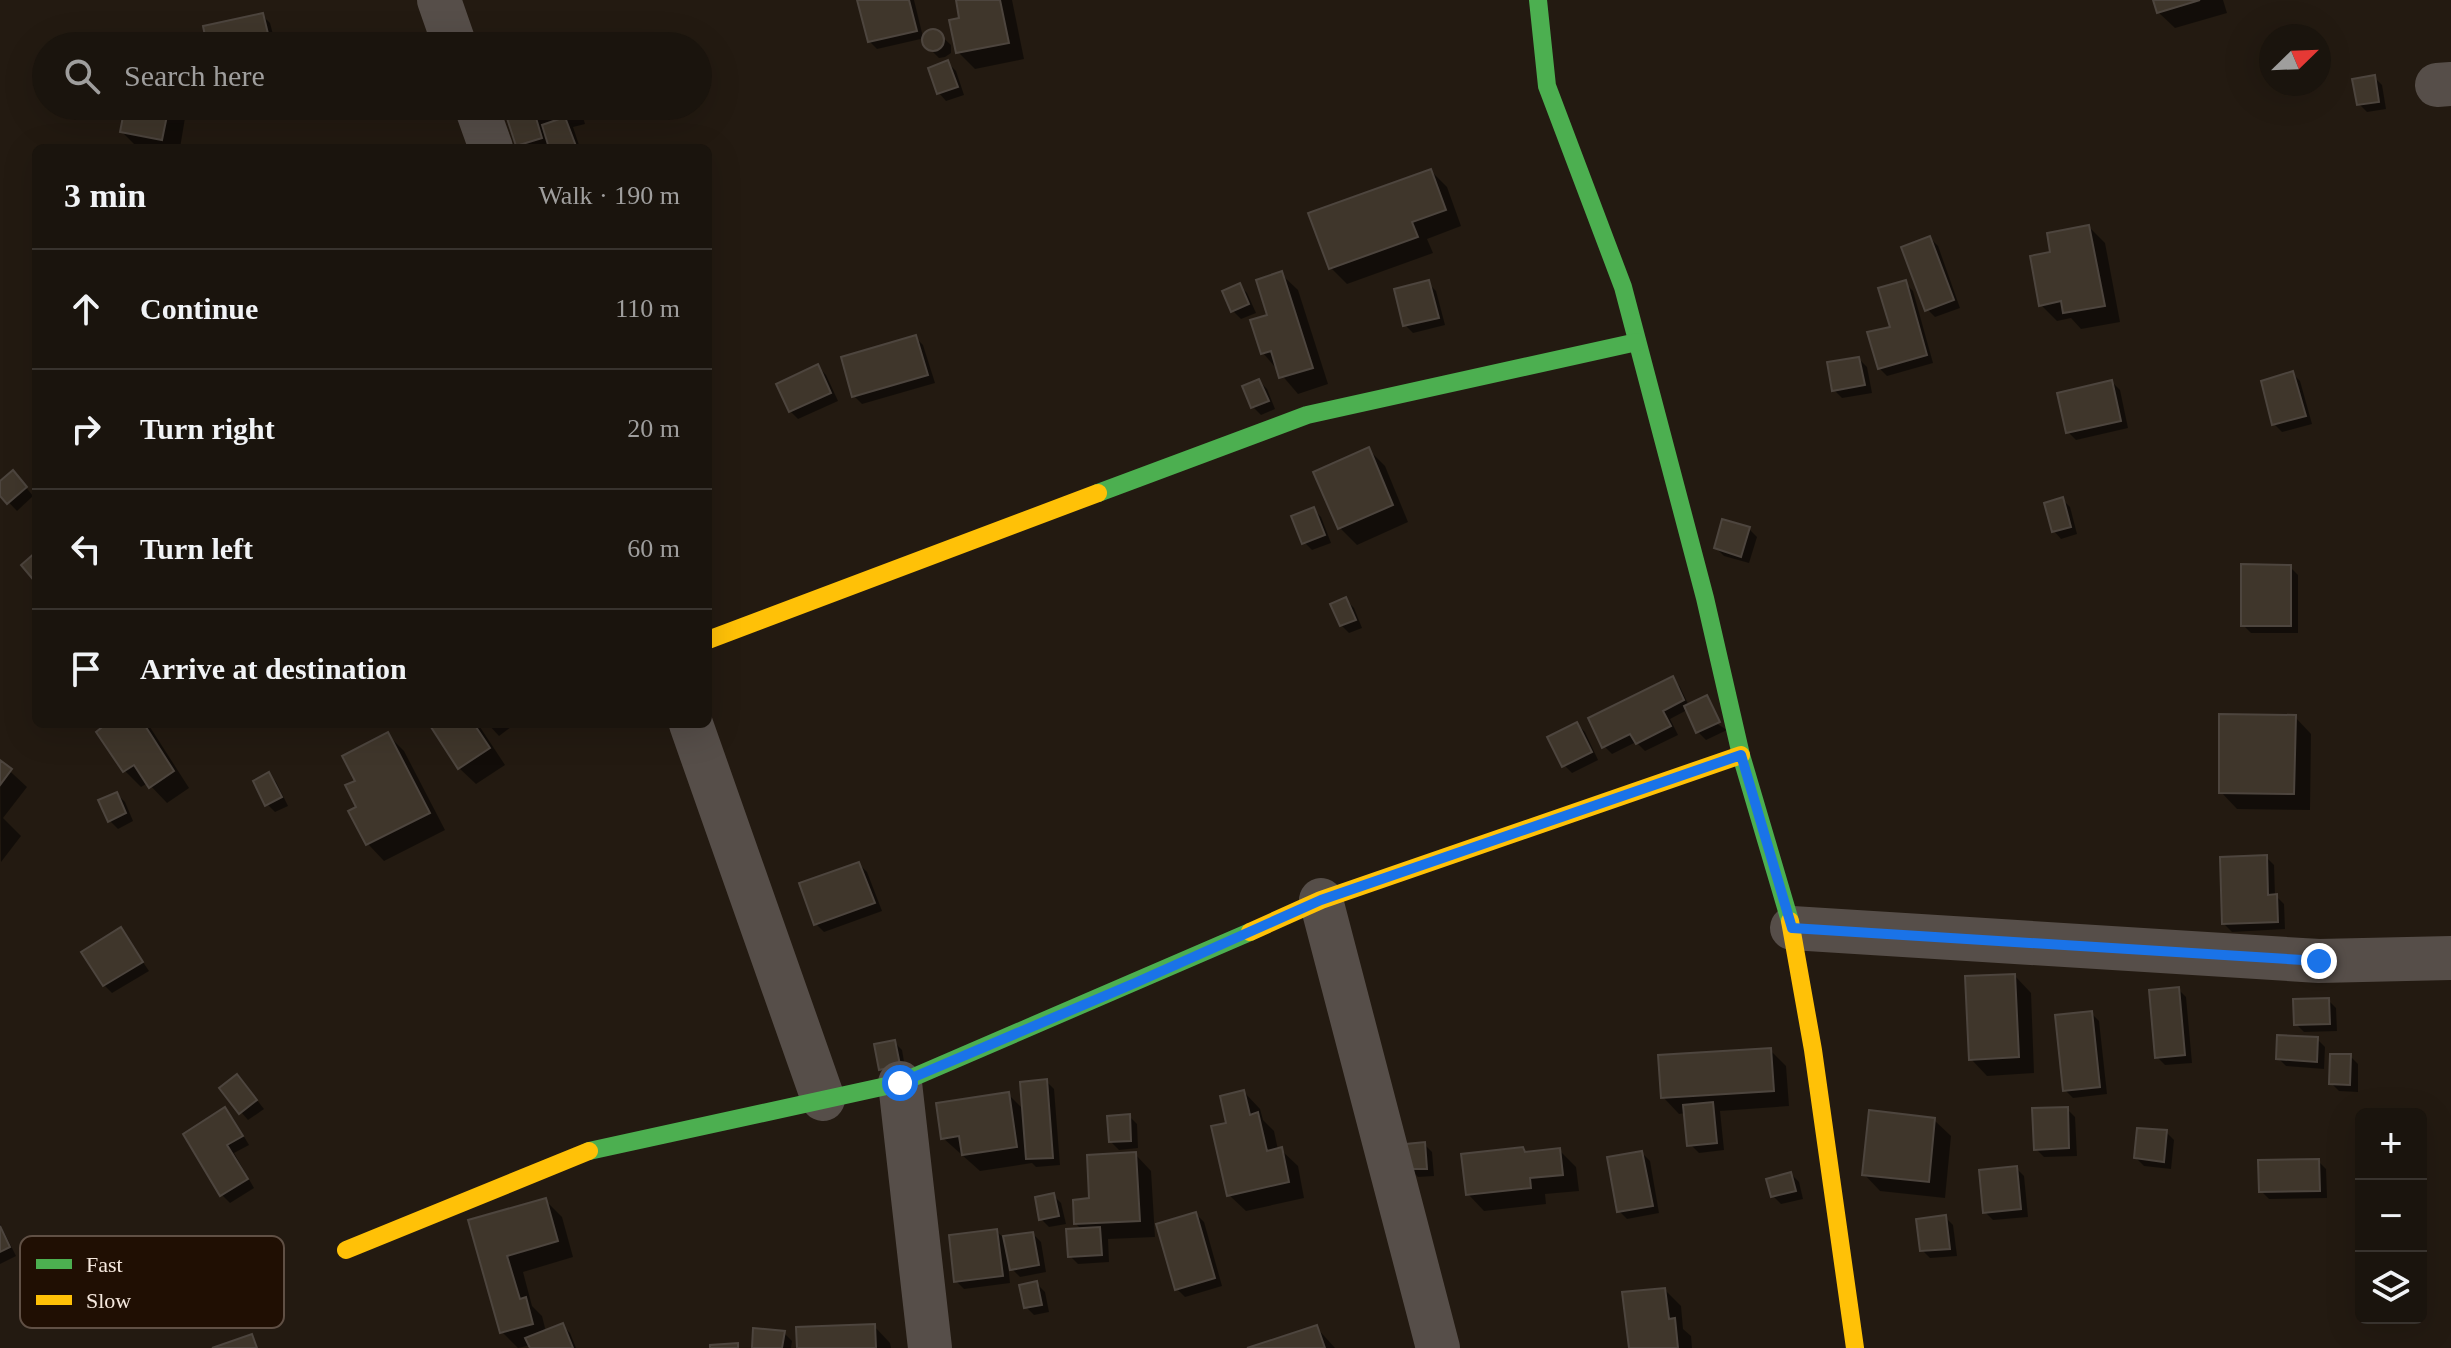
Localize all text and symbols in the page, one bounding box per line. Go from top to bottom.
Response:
north arrow [2259,24,2331,96]
search box [32,32,712,120]
icon: search [60,54,104,98]
text: Search here [124,59,265,92]
text: 3 min [64,177,146,214]
text: Walk · 190 m [538,181,680,210]
icon: ahead [64,287,108,331]
text: Continue [140,292,258,325]
text: 110 m [615,294,680,323]
icon: right [64,407,108,451]
text: Turn right [140,412,275,445]
text: 20 m [627,414,680,443]
icon: left [64,527,108,571]
text: Turn left [140,532,253,565]
text: 60 m [627,534,680,563]
icon: arrive [64,647,108,691]
text: Arrive at destination [140,652,407,685]
route end [2301,943,2337,979]
route start [882,1065,918,1101]
map controls [2355,1108,2427,1324]
button: + [2355,1108,2427,1180]
button: − [2355,1180,2427,1252]
legend [20,1236,284,1328]
text: Fast [86,1252,123,1277]
button: layers [2355,1252,2427,1324]
text: Slow [86,1288,131,1313]

